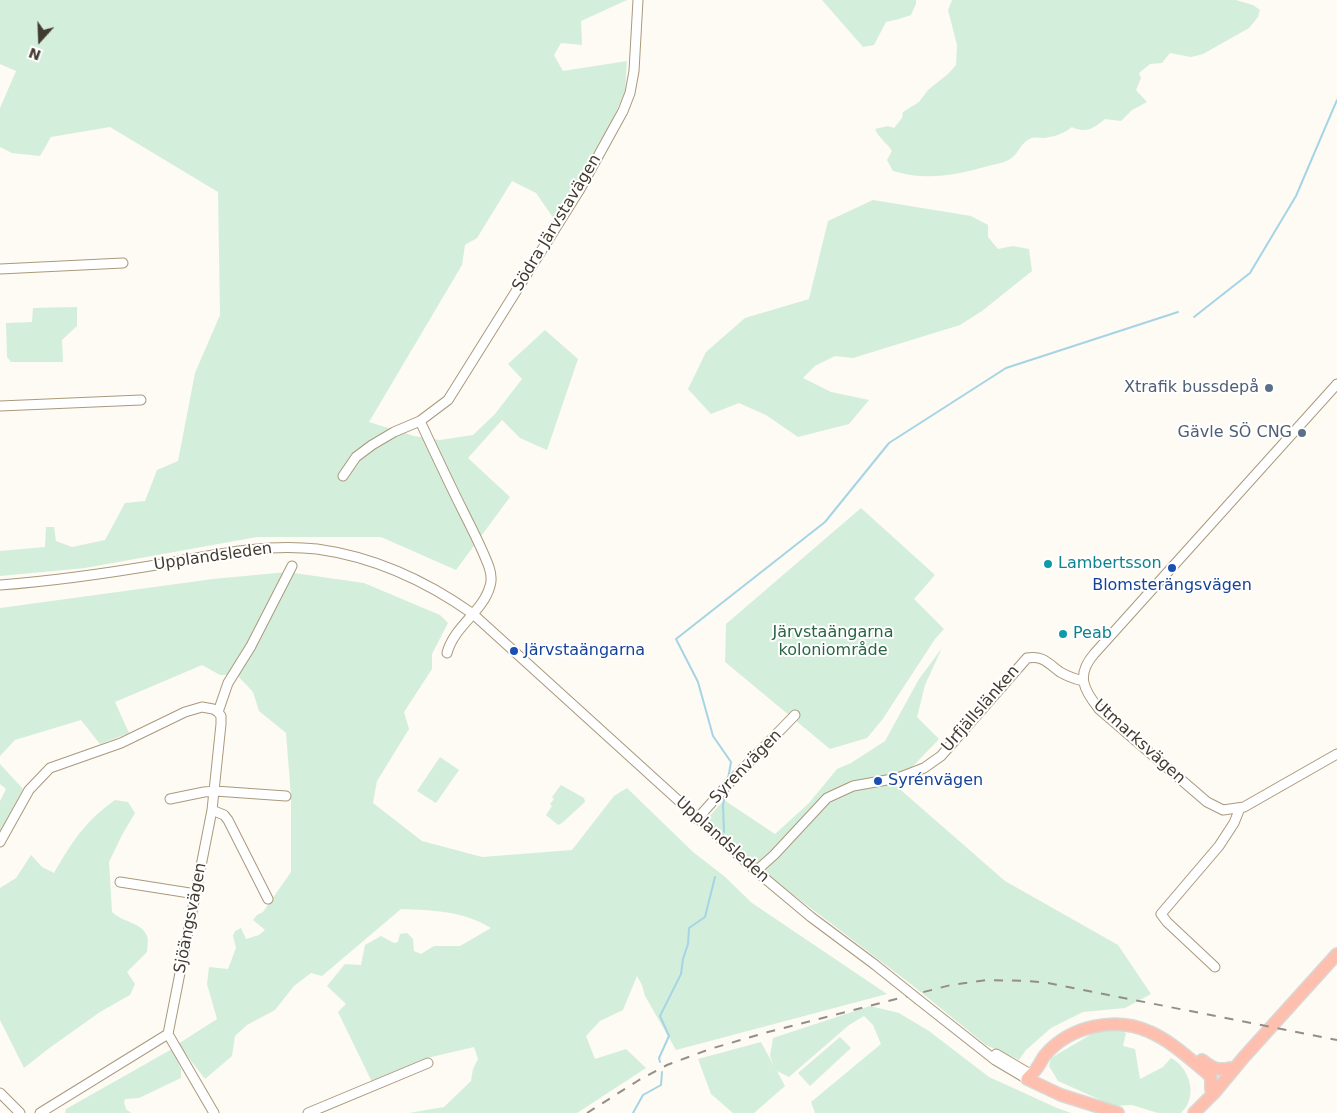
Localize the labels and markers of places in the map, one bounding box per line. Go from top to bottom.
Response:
place label: Xtrafik bussdepå [1124,378,1259,398]
marker: Xtrafik bussdepå [1263,382,1275,394]
place label: Gävle SÖ CNG [1178,423,1292,443]
marker: Gävle SÖ CNG [1296,427,1308,439]
place label: Lambertsson [1058,554,1162,574]
marker: Lambertsson [1042,558,1054,570]
marker: Blomsterängsvägen [1166,562,1178,574]
place label: Blomsterängsvägen [1092,576,1252,596]
place label: Peab [1073,624,1112,644]
marker: Peab [1057,628,1069,640]
place label: Järvstaängarna [524,641,645,661]
marker: Järvstaängarna [508,645,520,657]
place label: Syrénvägen [888,771,983,791]
marker: Syrénvägen [872,775,884,787]

